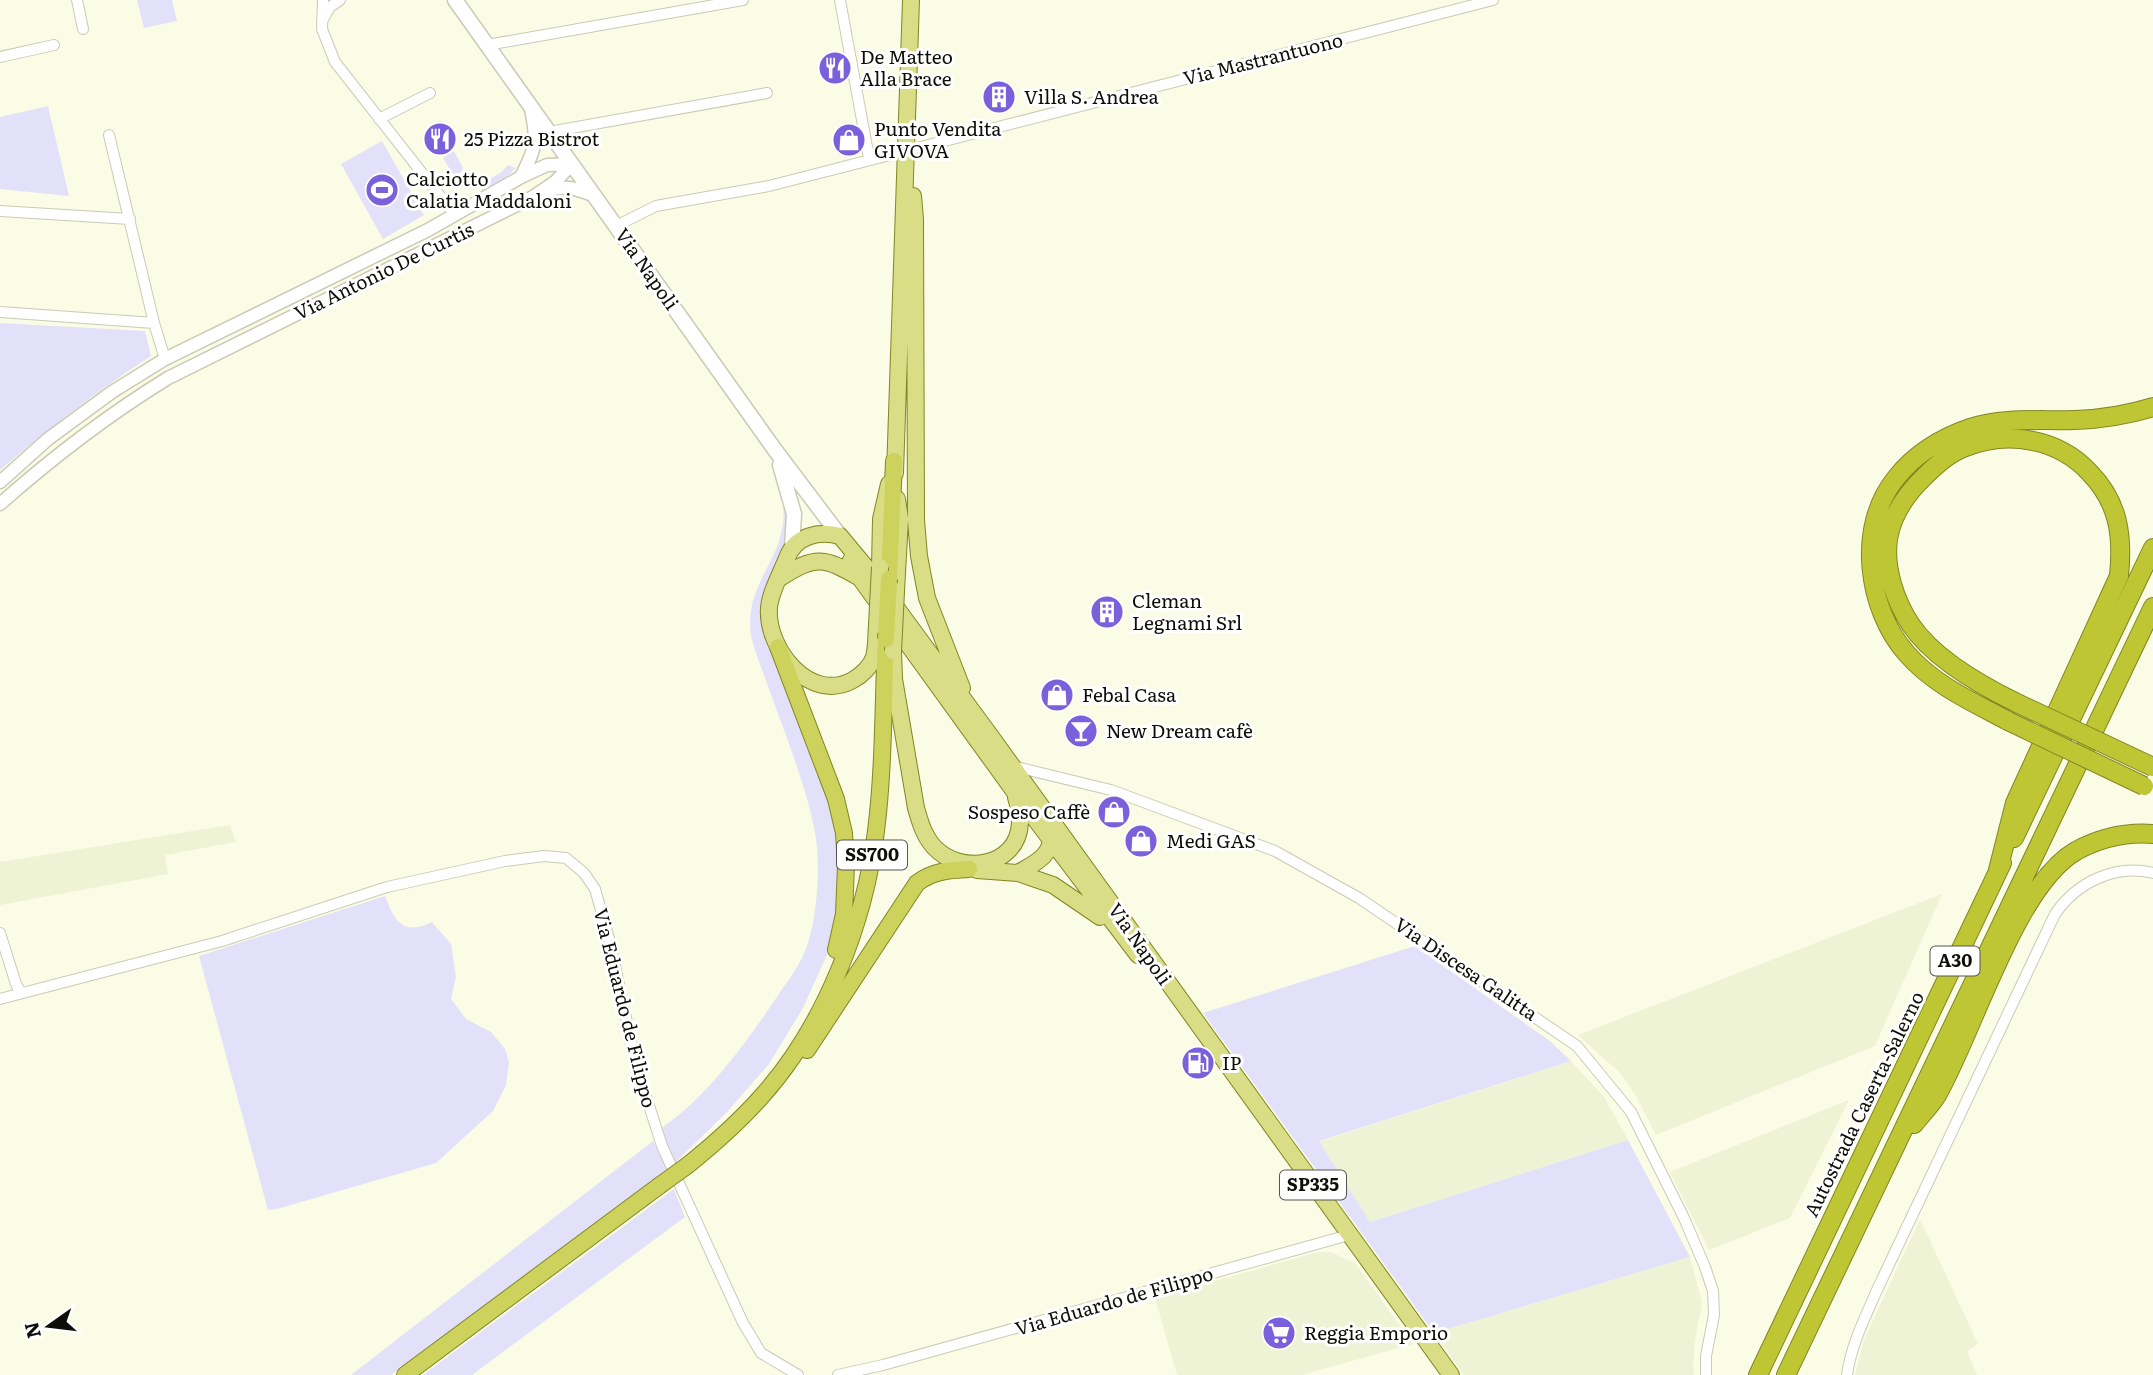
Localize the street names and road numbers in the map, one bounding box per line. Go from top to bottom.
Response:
street label: Via Mastrantuono [1180,25,1346,91]
street label: Via Antonio De Curtis [289,214,479,326]
street label: Via Napoli [609,222,686,315]
road number: SS700 [837,840,907,870]
street label: Via Napoli [1102,897,1179,990]
street label: Via Eduardo de Filippo [588,905,664,1111]
street label: Via Discesa Galitta [1389,910,1544,1027]
road number: A30 [1930,946,1980,976]
street label: Autostrada Caserta-Salerno [1796,986,1930,1221]
road number: SP335 [1280,1170,1346,1200]
street label: Via Eduardo de Filippo [1011,1258,1216,1342]

